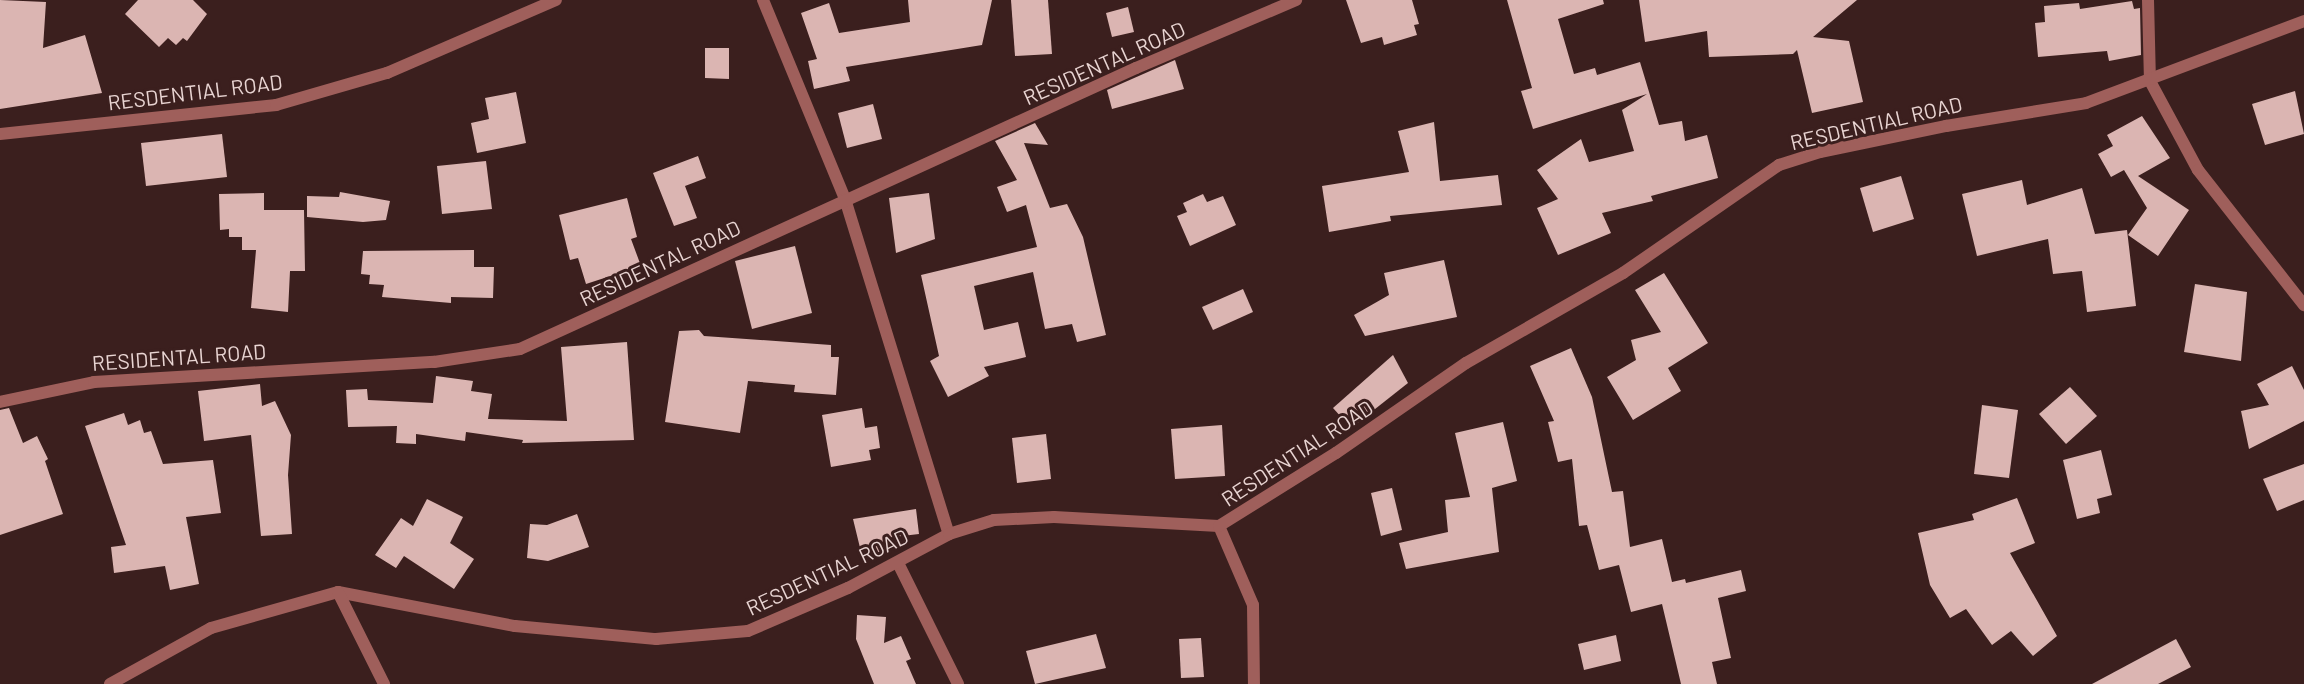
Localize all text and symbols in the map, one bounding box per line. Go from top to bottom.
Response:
street label: RESIDENTAL ROAD [1019,16,1189,110]
street label: RESDENTIAL ROAD [106,69,284,115]
street label: RESDENTIAL ROAD [1788,91,1964,155]
street label: RESIDENTAL ROAD [576,215,744,311]
street label: RESIDENTAL ROAD [91,338,267,376]
street label: RESDENTIAL ROAD [1217,395,1377,511]
street label: RESDENTIAL ROAD [742,523,912,621]

